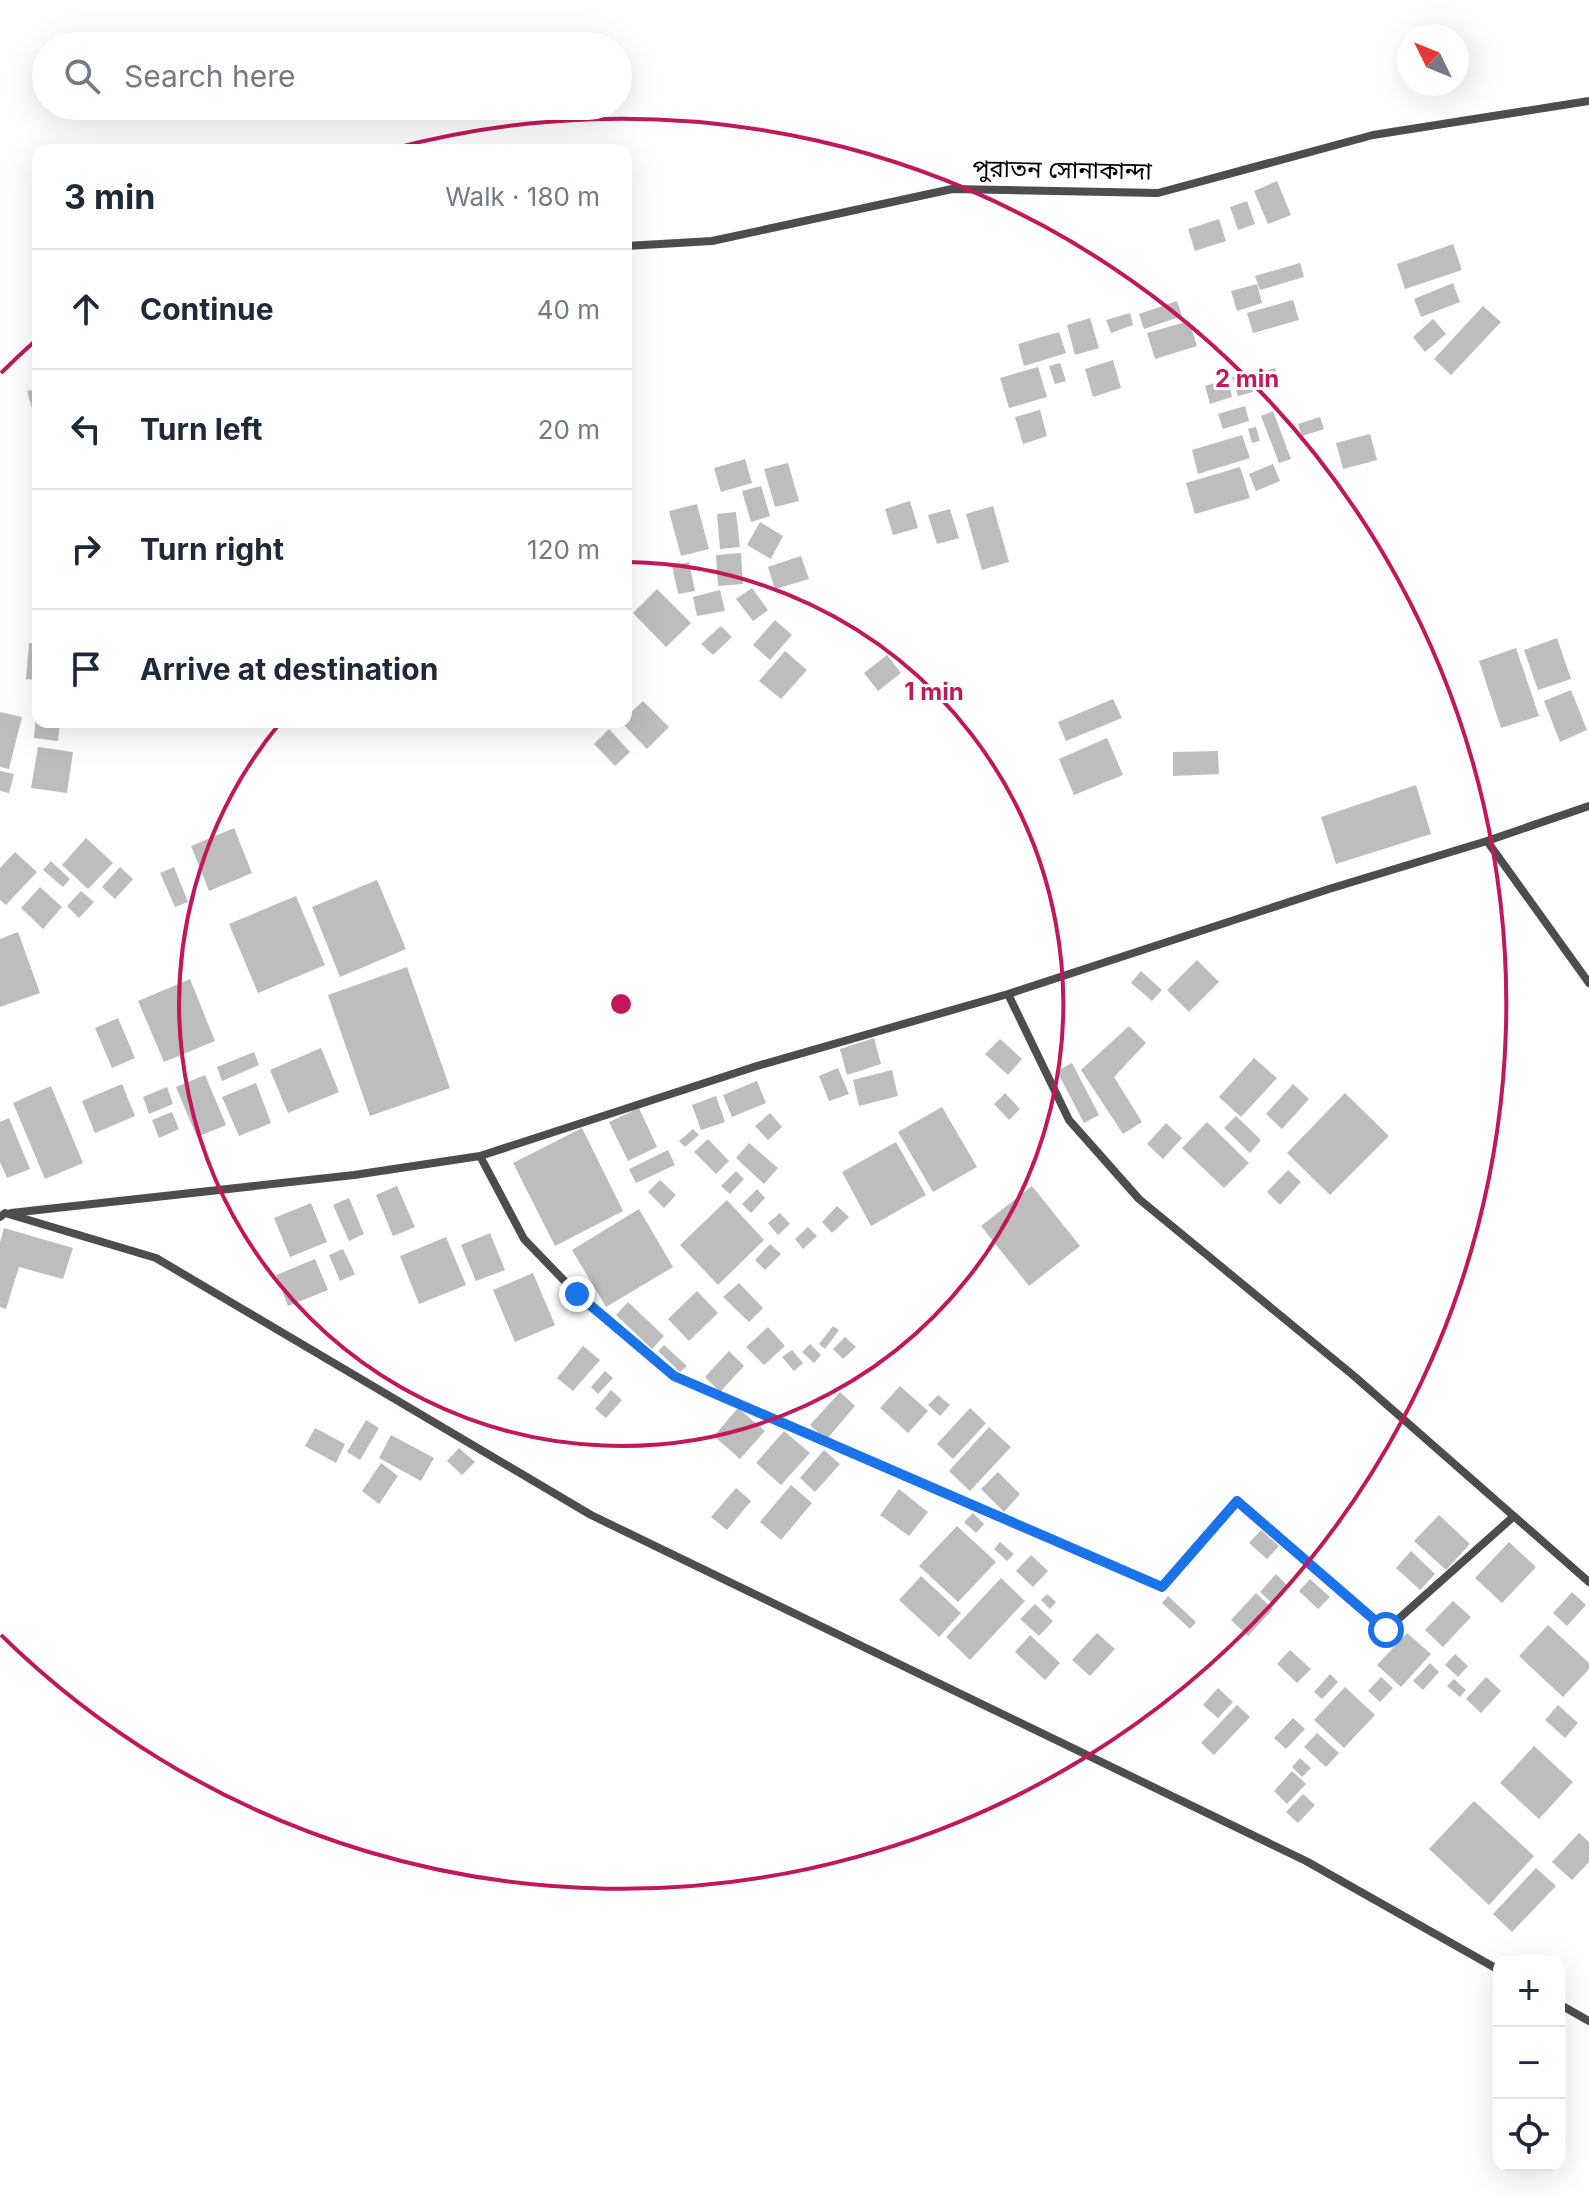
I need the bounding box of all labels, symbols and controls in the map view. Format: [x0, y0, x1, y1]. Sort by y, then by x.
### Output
north arrow [1397, 24, 1469, 96]
search box [32, 32, 632, 120]
icon: search [60, 54, 104, 98]
text: Search here [124, 58, 296, 94]
street label: পুরাতন সোনাকান্দা [972, 153, 1153, 186]
text: 3 min [64, 176, 155, 217]
text: Walk · 180 m [445, 181, 600, 212]
icon: ahead [64, 287, 108, 331]
text: Continue [140, 291, 274, 327]
text: 40 m [537, 294, 600, 325]
text: 2 min [1215, 364, 1279, 393]
icon: left [64, 407, 108, 451]
text: Turn left [140, 411, 262, 447]
text: 20 m [538, 414, 600, 445]
icon: right [64, 527, 108, 571]
text: Turn right [140, 531, 284, 567]
text: 120 m [527, 534, 600, 565]
icon: arrive [64, 647, 108, 691]
text: Arrive at destination [140, 651, 438, 687]
text: 1 min [904, 677, 964, 706]
centre of rings [607, 990, 635, 1018]
route end [559, 1276, 595, 1312]
route start [1368, 1612, 1404, 1648]
map controls [1493, 1955, 1565, 2171]
button: + [1493, 1955, 1565, 2027]
button: − [1493, 2027, 1565, 2099]
button: locate [1493, 2099, 1565, 2171]

